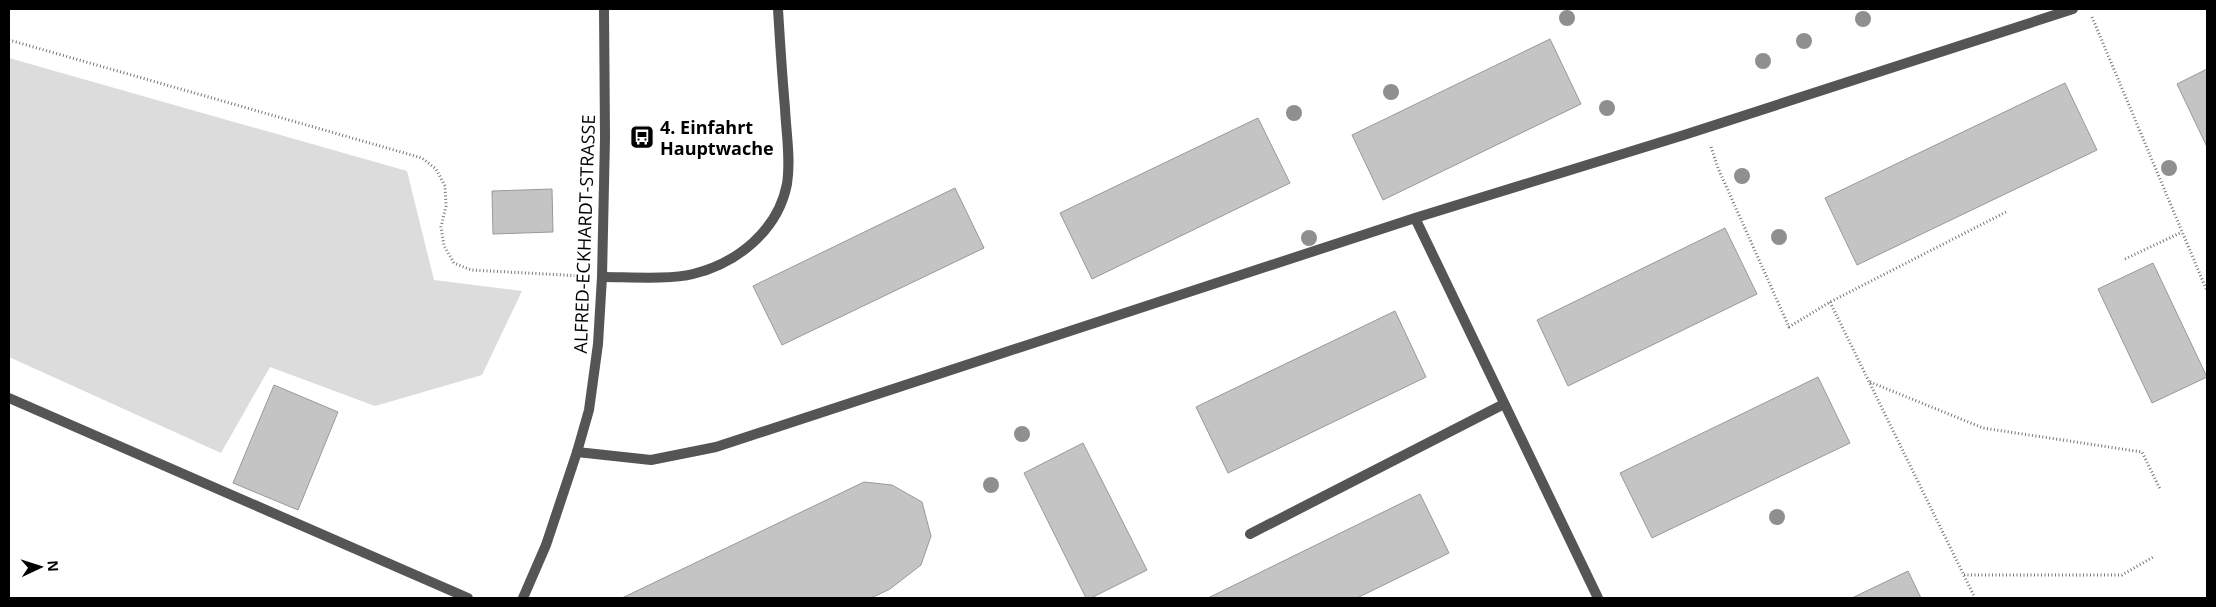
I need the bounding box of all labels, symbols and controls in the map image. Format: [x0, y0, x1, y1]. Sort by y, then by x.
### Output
street label: ALFRED-ECKHARDT-STRASSE [568, 114, 600, 354]
place label: 4. Einfahrt Hauptwache [660, 115, 774, 160]
bus stop icon: 4. Einfahrt Hauptwache [629, 124, 655, 150]
north arrow [15, 542, 65, 592]
text: N [44, 560, 63, 572]

